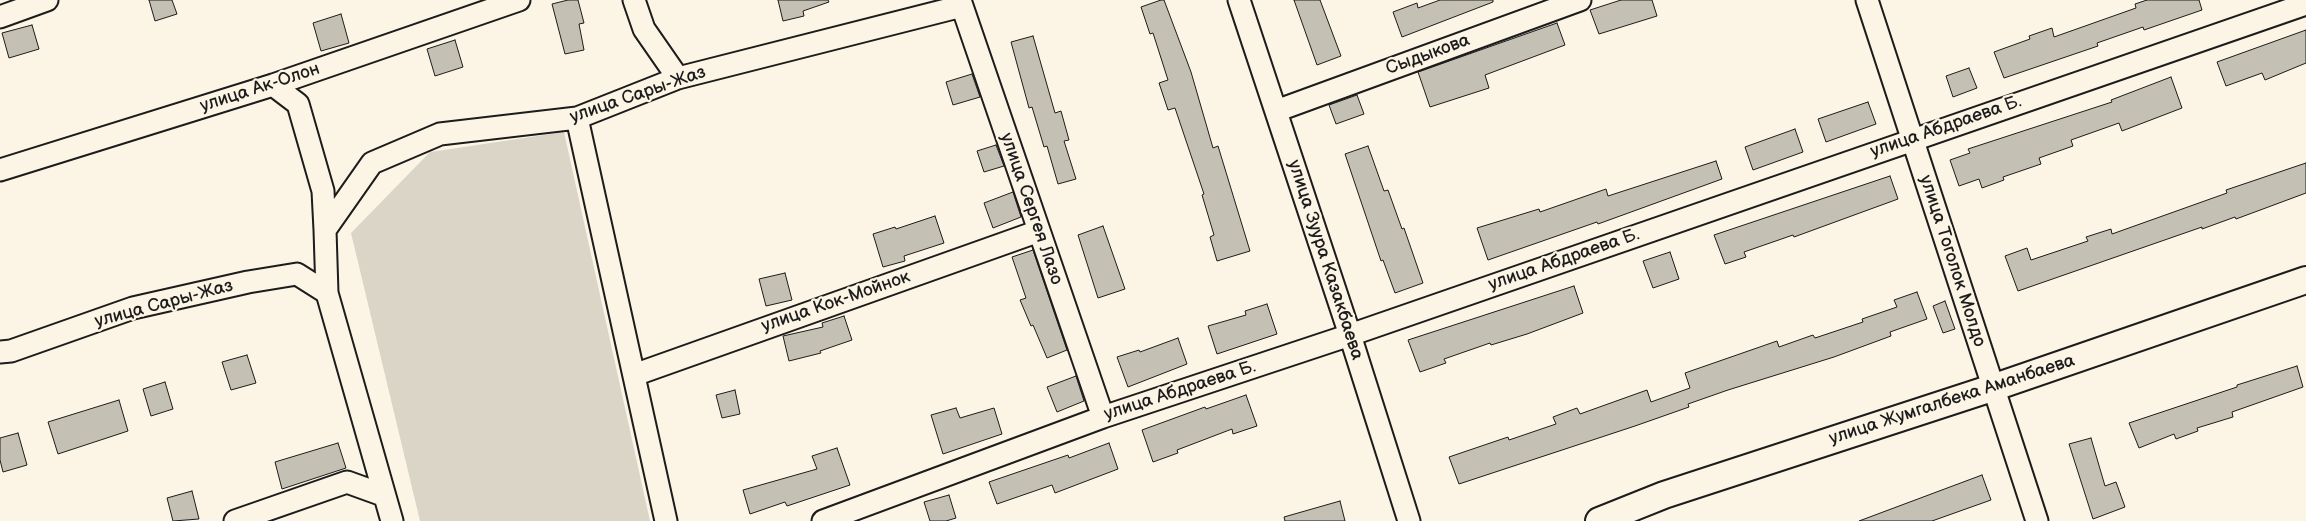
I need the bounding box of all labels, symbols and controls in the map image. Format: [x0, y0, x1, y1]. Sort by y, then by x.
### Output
street label: Сыдыкова [1383, 30, 1473, 80]
street label: улица Ак-Олон [197, 58, 323, 118]
street label: улица Сары-Жаз [567, 62, 709, 128]
street label: улица Абдраева Б. [1868, 91, 2024, 163]
street label: улица Сергея Лазо [995, 130, 1067, 288]
street label: улица Зуура Казакбаева [1282, 157, 1368, 363]
street label: улица Тоголок Молдо [1914, 172, 1990, 350]
street label: улица Абдраева Б. [1486, 224, 1642, 296]
street label: улица Кок-Мойнок [759, 266, 913, 338]
street label: улица Сары-Жаз [93, 275, 235, 333]
street label: улица Жумгалбека Аманбаева [1827, 350, 2077, 450]
street label: улица Абдраева Б. [1101, 356, 1259, 426]

